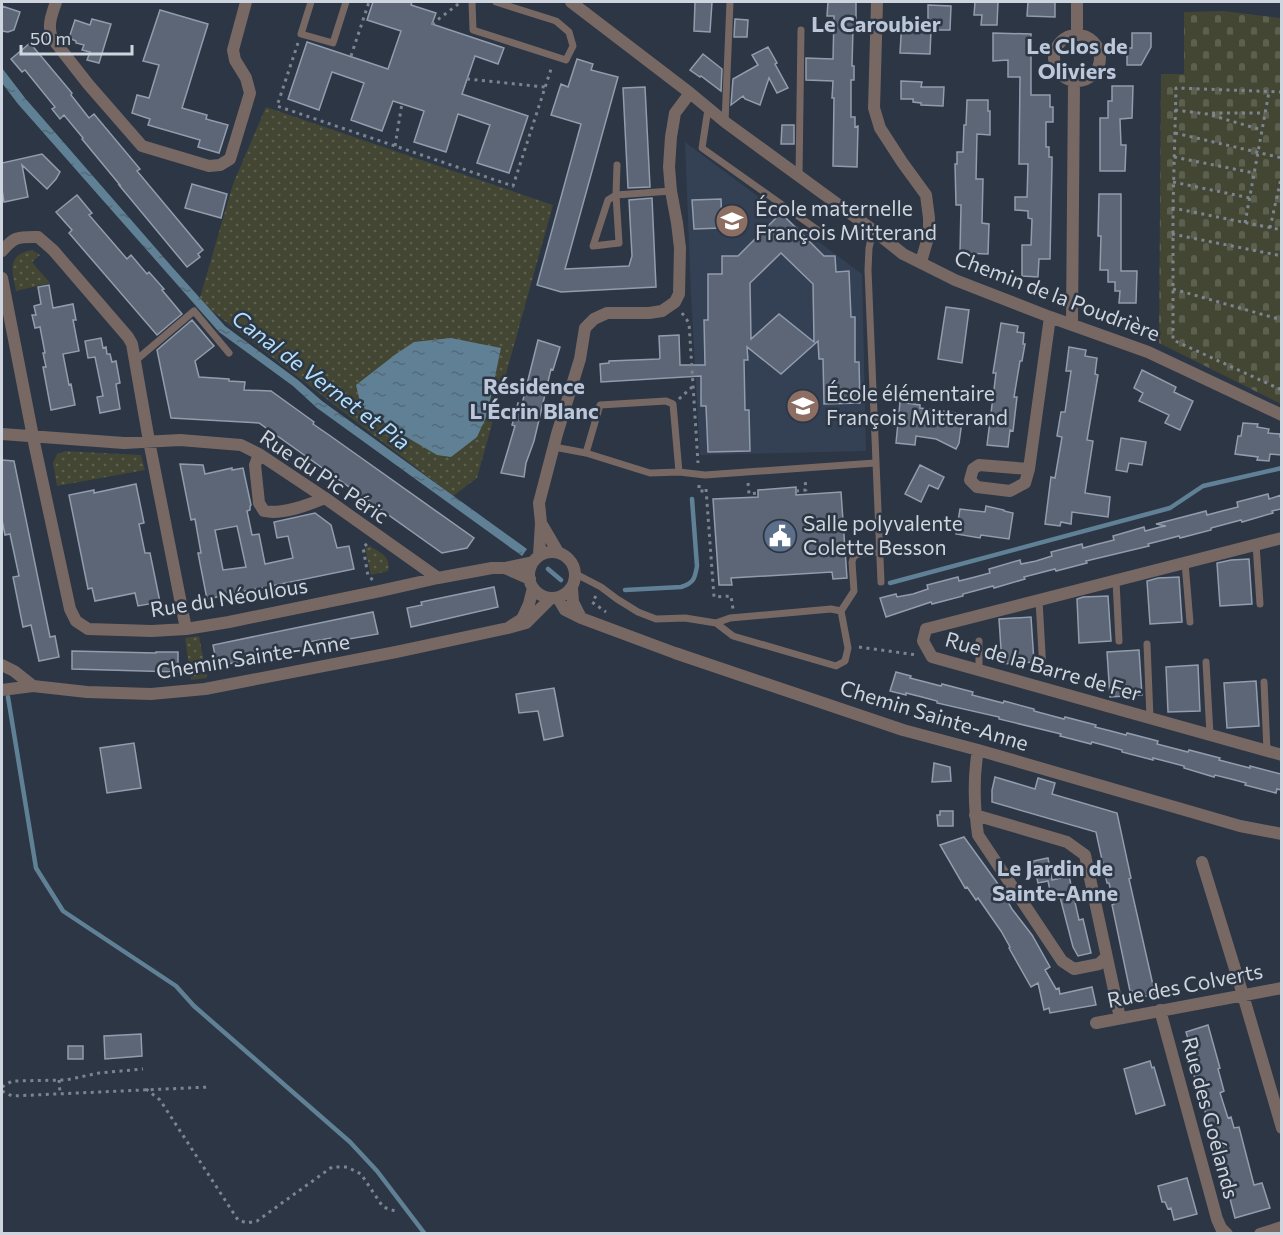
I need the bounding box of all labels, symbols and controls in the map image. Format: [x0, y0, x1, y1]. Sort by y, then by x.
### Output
district label: Le Caroubier [811, 10, 941, 37]
scale bar [21, 18, 132, 56]
text: 50 m [30, 27, 71, 49]
district label: Le Clos de Oliviers [1026, 32, 1128, 84]
place label: École maternelle François Mitterand [755, 195, 937, 244]
school or university icon: École maternelle François Mitterand [714, 203, 750, 239]
street label: Chemin de la Poudrière [951, 244, 1164, 345]
water label: Canal de Vernet et Pia [227, 304, 416, 455]
district label: Résidence L'Écrin Blanc [469, 372, 599, 424]
place label: École élémentaire François Mitterand [826, 380, 1008, 429]
school or university icon: École élémentaire François Mitterand [785, 388, 821, 424]
street label: Rue du Pic Péric [256, 424, 394, 528]
place label: Salle polyvalente Colette Besson [803, 510, 963, 559]
public building icon: Salle polyvalente Colette Besson [762, 518, 798, 554]
street label: Rue du Néoulous [148, 572, 309, 621]
street label: Rue de la Barre de Fer [943, 626, 1144, 706]
street label: Chemin Sainte-Anne [154, 628, 351, 683]
street label: Chemin Sainte-Anne [837, 674, 1032, 755]
district label: Le Jardin de Sainte-Anne [992, 854, 1118, 906]
street label: Rue des Colverts [1105, 957, 1265, 1012]
street label: Rue des Goélands [1178, 1034, 1245, 1201]

